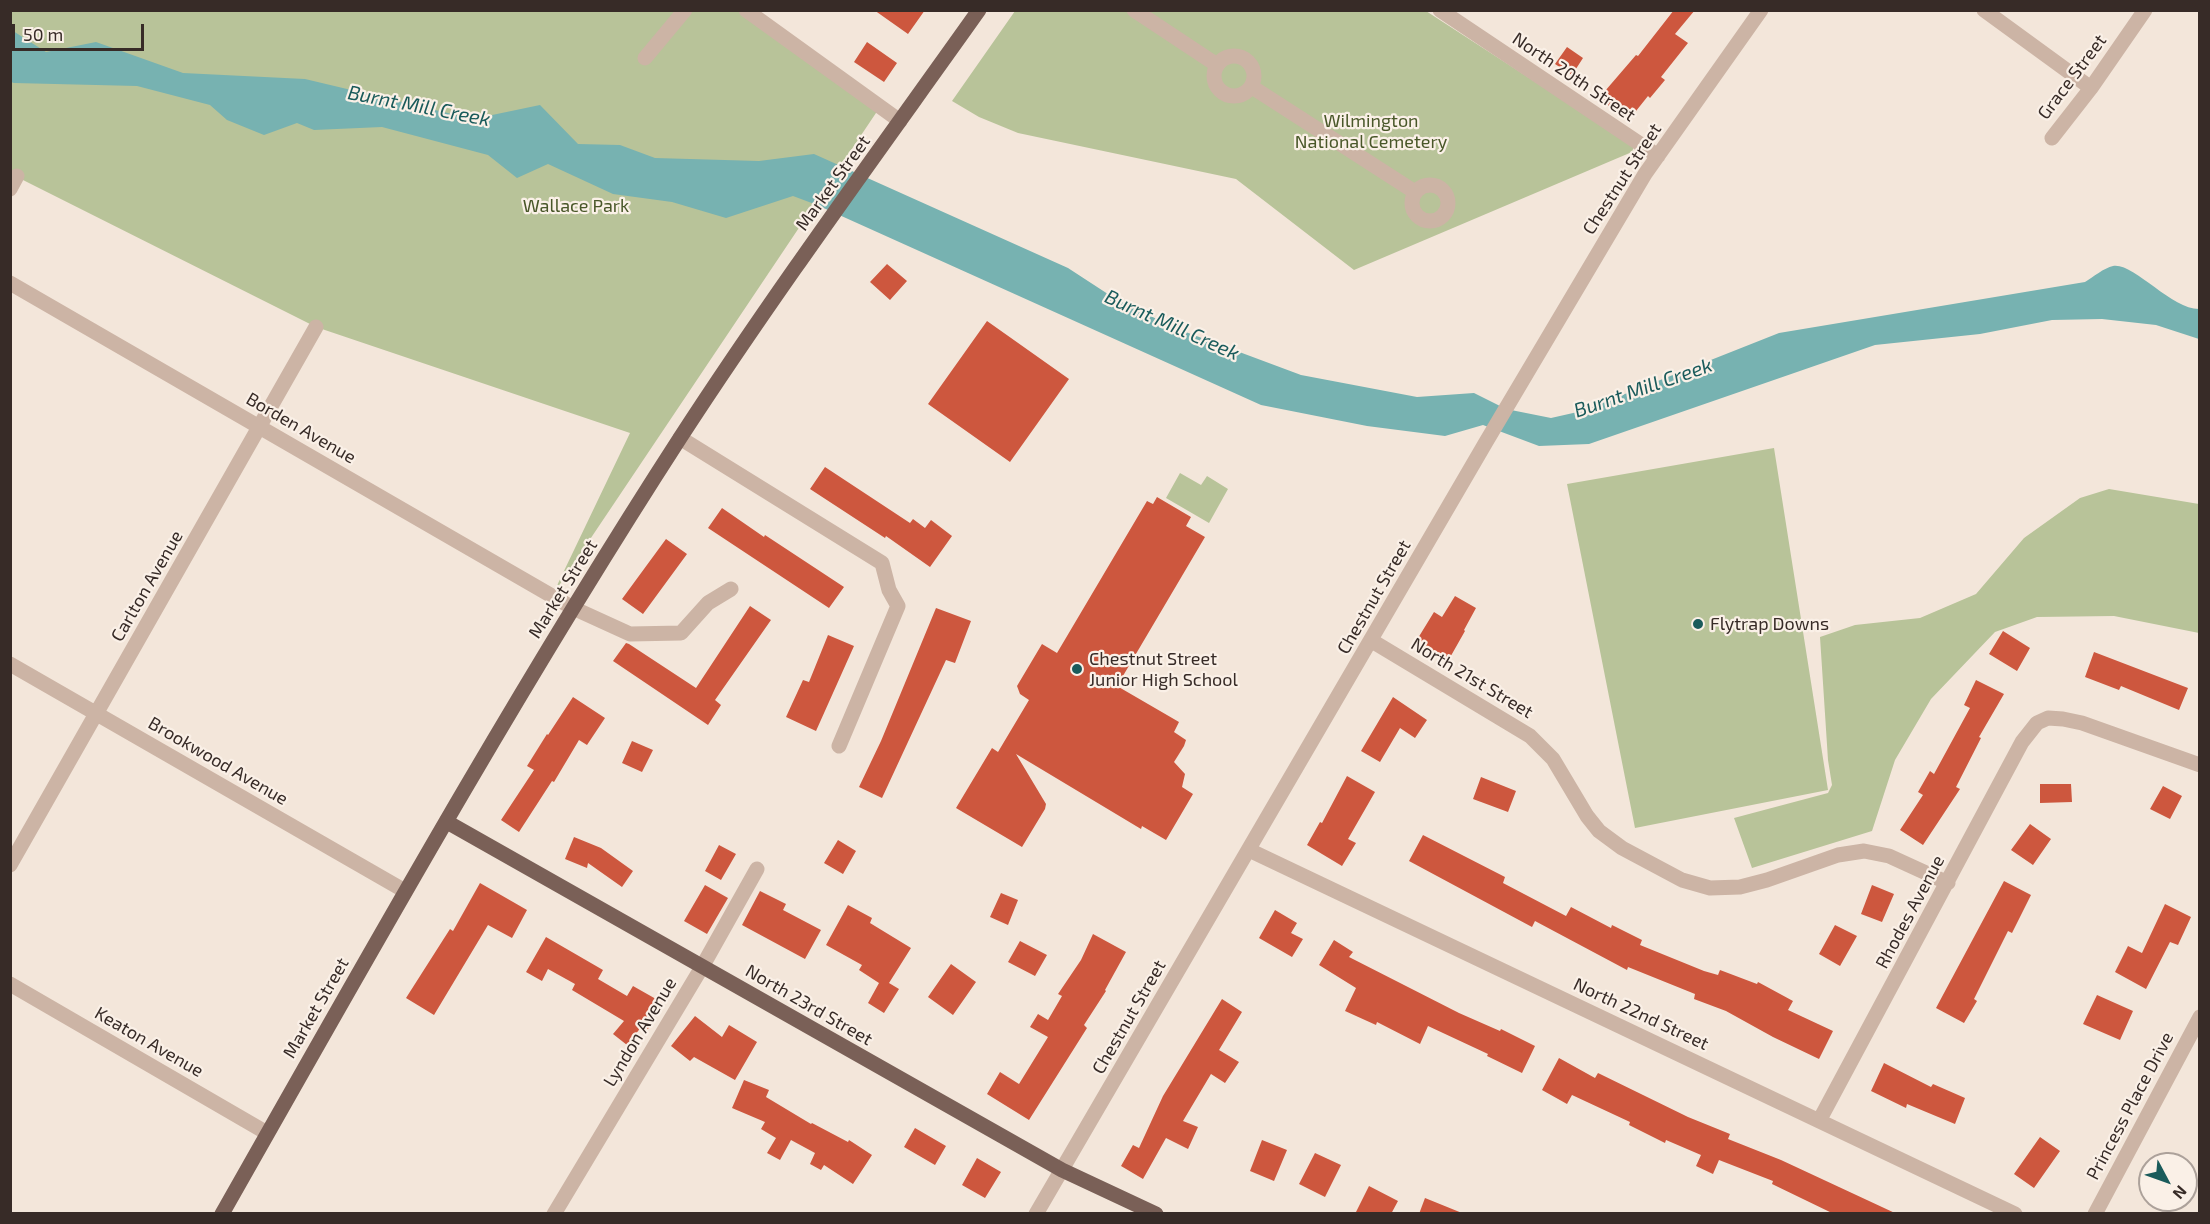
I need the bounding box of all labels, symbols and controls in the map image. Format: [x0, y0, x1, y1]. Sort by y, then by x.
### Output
scale bar [15, 12, 147, 50]
text: 50 m [23, 23, 63, 45]
street label: North 20th Street [1508, 28, 1640, 126]
street label: Grace Street [2033, 30, 2111, 124]
water label: Burnt Mill Creek [346, 80, 492, 132]
park label: Wilmington National Cemetery [1295, 110, 1447, 152]
street label: Chestnut Street [1578, 119, 1666, 239]
street label: Market Street [791, 131, 875, 235]
park label: Wallace Park [523, 195, 629, 217]
water label: Burnt Mill Creek [1101, 285, 1243, 365]
water label: Burnt Mill Creek [1571, 353, 1715, 423]
street label: Borden Avenue [242, 388, 360, 468]
street label: Carlton Avenue [107, 527, 187, 645]
street label: Market Street [524, 536, 602, 642]
street label: Chestnut Street [1333, 536, 1415, 658]
place label: Flytrap Downs [1710, 613, 1829, 635]
marker: Flytrap Downs [1691, 617, 1705, 631]
street label: North 21st Street [1407, 633, 1537, 723]
place label: Chestnut Street Junior High School [1089, 648, 1238, 690]
marker: Chestnut Street Junior High School [1070, 662, 1084, 676]
street label: Brookwood Avenue [144, 712, 292, 810]
street label: Rhodes Avenue [1871, 852, 1949, 972]
street label: Market Street [279, 954, 353, 1062]
street label: Chestnut Street [1088, 956, 1170, 1078]
street label: North 23rd Street [742, 960, 876, 1050]
street label: North 22nd Street [1570, 973, 1712, 1055]
street label: Lyndon Avenue [599, 974, 681, 1090]
street label: Keaton Avenue [91, 1002, 207, 1082]
street label: Princess Place Drive [2082, 1028, 2178, 1184]
north arrow [2138, 1152, 2198, 1212]
text: N [2169, 1182, 2191, 1203]

